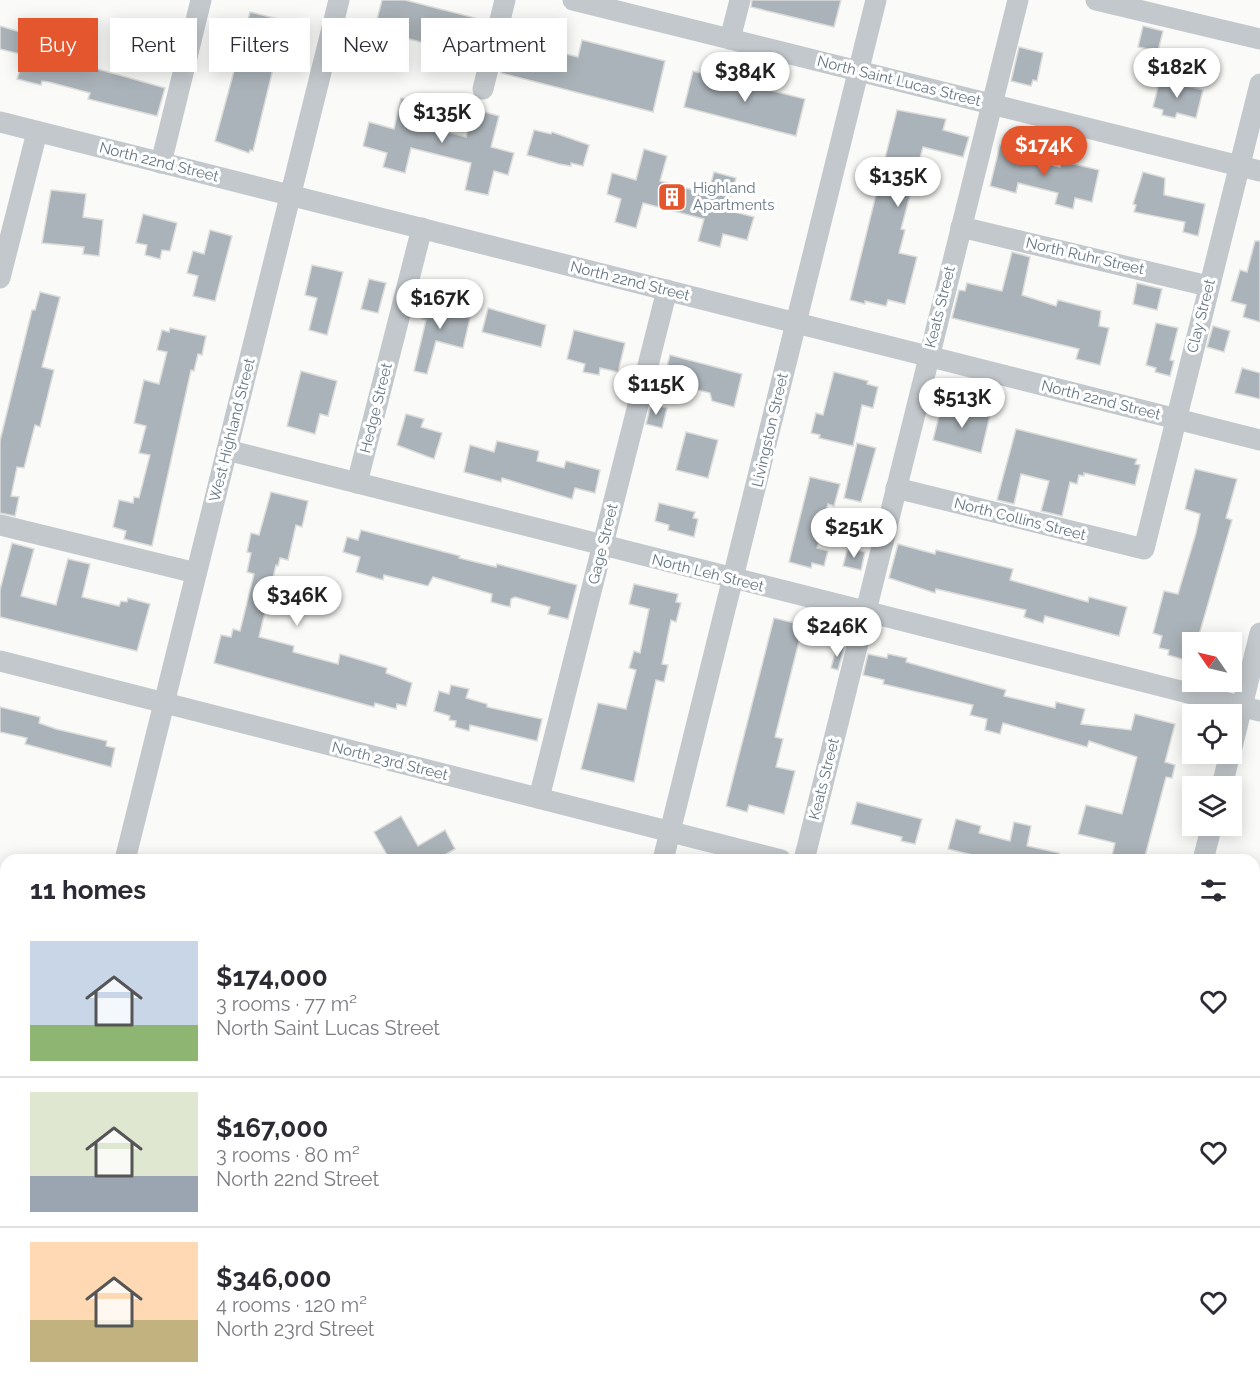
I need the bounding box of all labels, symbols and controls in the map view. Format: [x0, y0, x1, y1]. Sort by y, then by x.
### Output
chip: Buy [18, 18, 98, 72]
chip: Rent [110, 18, 197, 72]
chip: Filters [209, 18, 310, 72]
chip: New [322, 18, 409, 72]
chip: Apartment [421, 18, 567, 72]
pin: $182K [1135, 48, 1219, 99]
pin: $384K [703, 52, 787, 103]
street label: North Saint Lucas Street [815, 52, 983, 110]
text: $182K [1147, 55, 1207, 79]
text: $384K [715, 59, 775, 83]
pin: $135K [400, 93, 484, 144]
text: $135K [413, 100, 471, 124]
pin: $174K [1002, 126, 1086, 177]
text: $174K [1015, 133, 1073, 157]
street label: North 22nd Street [97, 138, 221, 186]
pin: $135K [856, 157, 940, 208]
text: $135K [869, 164, 927, 188]
place label: Highland Apartments [693, 179, 774, 214]
building icon: Highland Apartments [656, 181, 688, 213]
street label: North Ruhr Street [1024, 234, 1146, 278]
street label: North 22nd Street [568, 257, 692, 305]
street label: Keats Street [921, 264, 959, 350]
street label: Clay Street [1183, 277, 1219, 355]
pin: $167K [398, 279, 482, 330]
text: $167K [410, 286, 470, 310]
street label: West Highland Street [205, 356, 259, 504]
street label: Hedge Street [356, 361, 396, 455]
pin: $115K [614, 365, 698, 416]
street label: Livingston Street [748, 371, 792, 489]
text: $115K [628, 372, 684, 396]
street label: North 22nd Street [1039, 376, 1163, 424]
pin: $513K [920, 378, 1004, 429]
text: $513K [933, 385, 991, 409]
street label: North Collins Street [952, 494, 1088, 544]
street label: Gage Street [584, 502, 622, 586]
pin: $251K [812, 508, 896, 559]
text: $251K [825, 515, 883, 539]
street label: North Leh Street [650, 550, 766, 596]
pin: $346K [255, 576, 339, 627]
text: $346K [267, 583, 327, 607]
pin: $246K [795, 607, 879, 658]
text: $246K [807, 614, 867, 638]
north arrow [1182, 632, 1242, 692]
map controls [1182, 632, 1242, 836]
button: locate [1182, 704, 1242, 764]
street label: Keats Street [805, 736, 843, 822]
street label: North 23rd Street [330, 738, 450, 784]
button: layers [1182, 776, 1242, 836]
icon: filters [1197, 874, 1230, 907]
text: 11 homes [30, 875, 146, 905]
text: $174,000 [216, 962, 328, 992]
icon: home [78, 965, 150, 1037]
icon: heart [1197, 985, 1230, 1018]
text: 3 rooms · 77 m² [216, 992, 357, 1016]
text: North Saint Lucas Street [216, 1016, 440, 1040]
text: $167,000 [216, 1113, 328, 1143]
icon: home [78, 1116, 150, 1188]
icon: heart [1197, 1136, 1230, 1169]
text: 3 rooms · 80 m² [216, 1143, 360, 1167]
text: North 22nd Street [216, 1167, 379, 1191]
text: $346,000 [216, 1263, 331, 1293]
icon: home [78, 1266, 150, 1338]
icon: heart [1197, 1286, 1230, 1319]
text: 4 rooms · 120 m² [216, 1293, 367, 1317]
text: North 23rd Street [216, 1317, 374, 1341]

